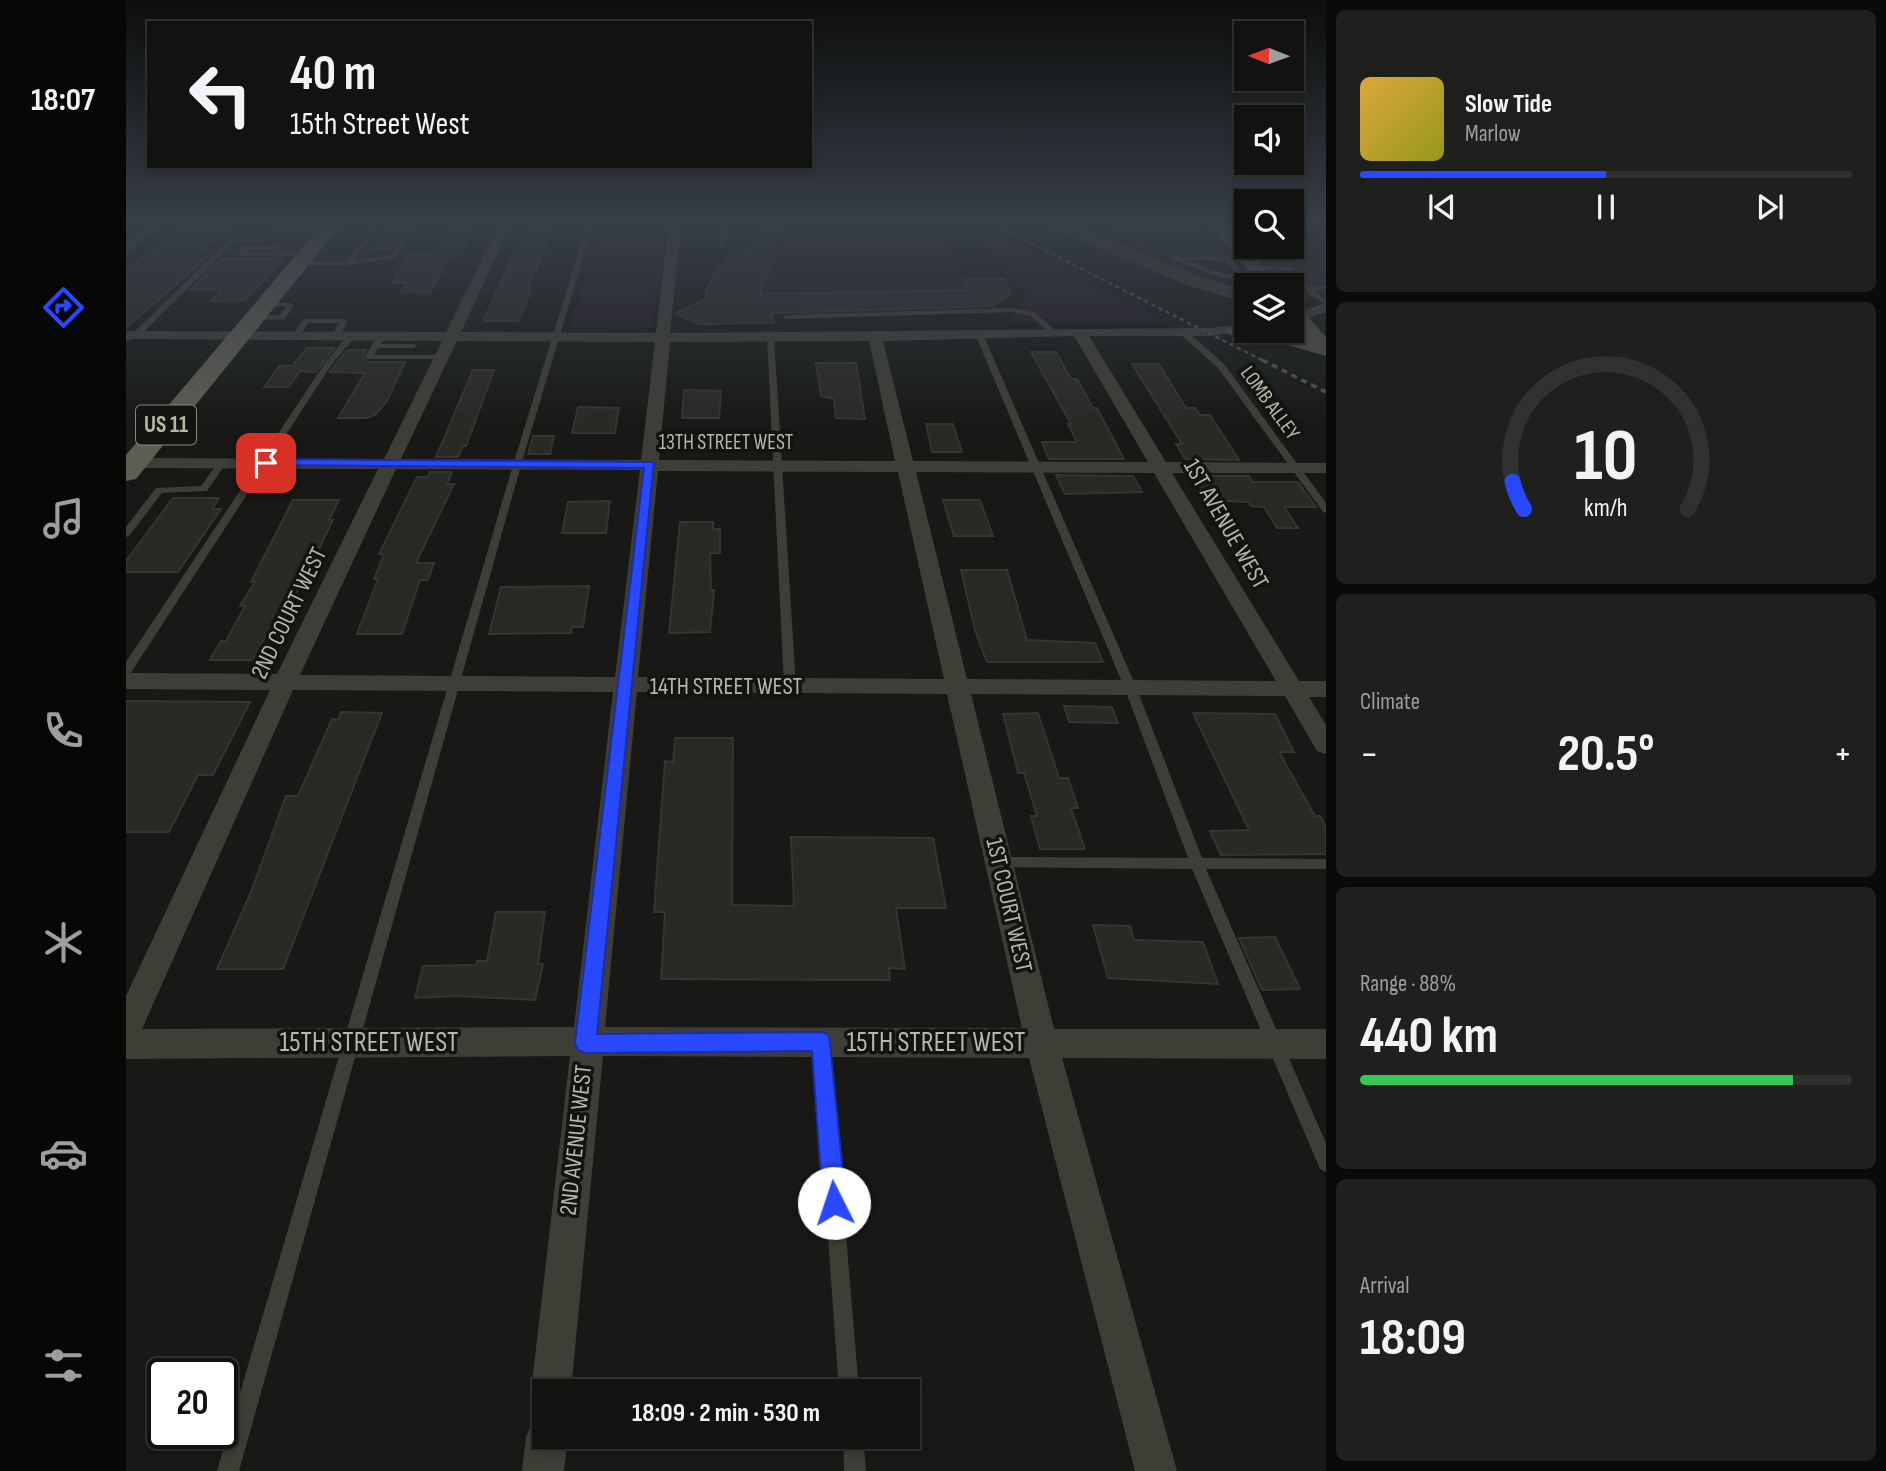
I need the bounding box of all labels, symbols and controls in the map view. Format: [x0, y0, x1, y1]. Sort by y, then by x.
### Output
north arrow [1234, 21, 1304, 91]
map controls [1234, 21, 1304, 343]
text: 40 m [290, 45, 376, 104]
icon: left [175, 49, 266, 140]
text: 18:07 [31, 81, 95, 120]
text: Slow Tide [1465, 89, 1552, 120]
text: 15th Street West [290, 105, 470, 144]
button: sound [1234, 105, 1304, 175]
text: Marlow [1465, 120, 1521, 148]
icon: previous [1423, 188, 1461, 226]
icon: pause [1587, 188, 1625, 226]
icon: next [1751, 188, 1789, 226]
button: search [1234, 189, 1304, 259]
button: layers [1234, 273, 1304, 343]
icon: directions [39, 283, 88, 332]
street label: LOMB ALLEY [1235, 361, 1305, 445]
road number: US 11 [136, 406, 196, 444]
text: 10 [1574, 414, 1638, 502]
street label: 13TH STREET WEST [659, 430, 794, 455]
pin [236, 433, 296, 493]
icon: arrive [247, 444, 285, 482]
street label: 1ST AVENUE WEST [1177, 454, 1275, 594]
text: km/h [1584, 493, 1628, 524]
icon: music [39, 494, 88, 543]
street label: 2ND COURT WEST [245, 542, 333, 683]
street label: 14TH STREET WEST [650, 672, 803, 701]
text: Climate [1360, 688, 1420, 716]
icon: phone [39, 706, 88, 755]
text: 20.5° [1557, 723, 1655, 786]
text: − [1360, 732, 1379, 777]
text: + [1833, 732, 1852, 777]
street label: 1ST COURT WEST [979, 835, 1039, 975]
icon: climate [39, 918, 88, 967]
text: Range · 88% [1360, 970, 1456, 998]
text: 440 km [1360, 1005, 1498, 1068]
street label: 15TH STREET WEST [280, 1026, 458, 1059]
street label: 15TH STREET WEST [847, 1026, 1025, 1059]
street label: 2ND AVENUE WEST [554, 1063, 598, 1217]
icon: car [39, 1129, 88, 1178]
position arrow [797, 1166, 871, 1240]
text: Arrival [1360, 1272, 1409, 1300]
text: 18:09 [1360, 1307, 1466, 1370]
icon: filters [39, 1341, 88, 1390]
speed limit sign: 20 [147, 1358, 238, 1449]
text: 18:09 · 2 min · 530 m [632, 1398, 820, 1429]

